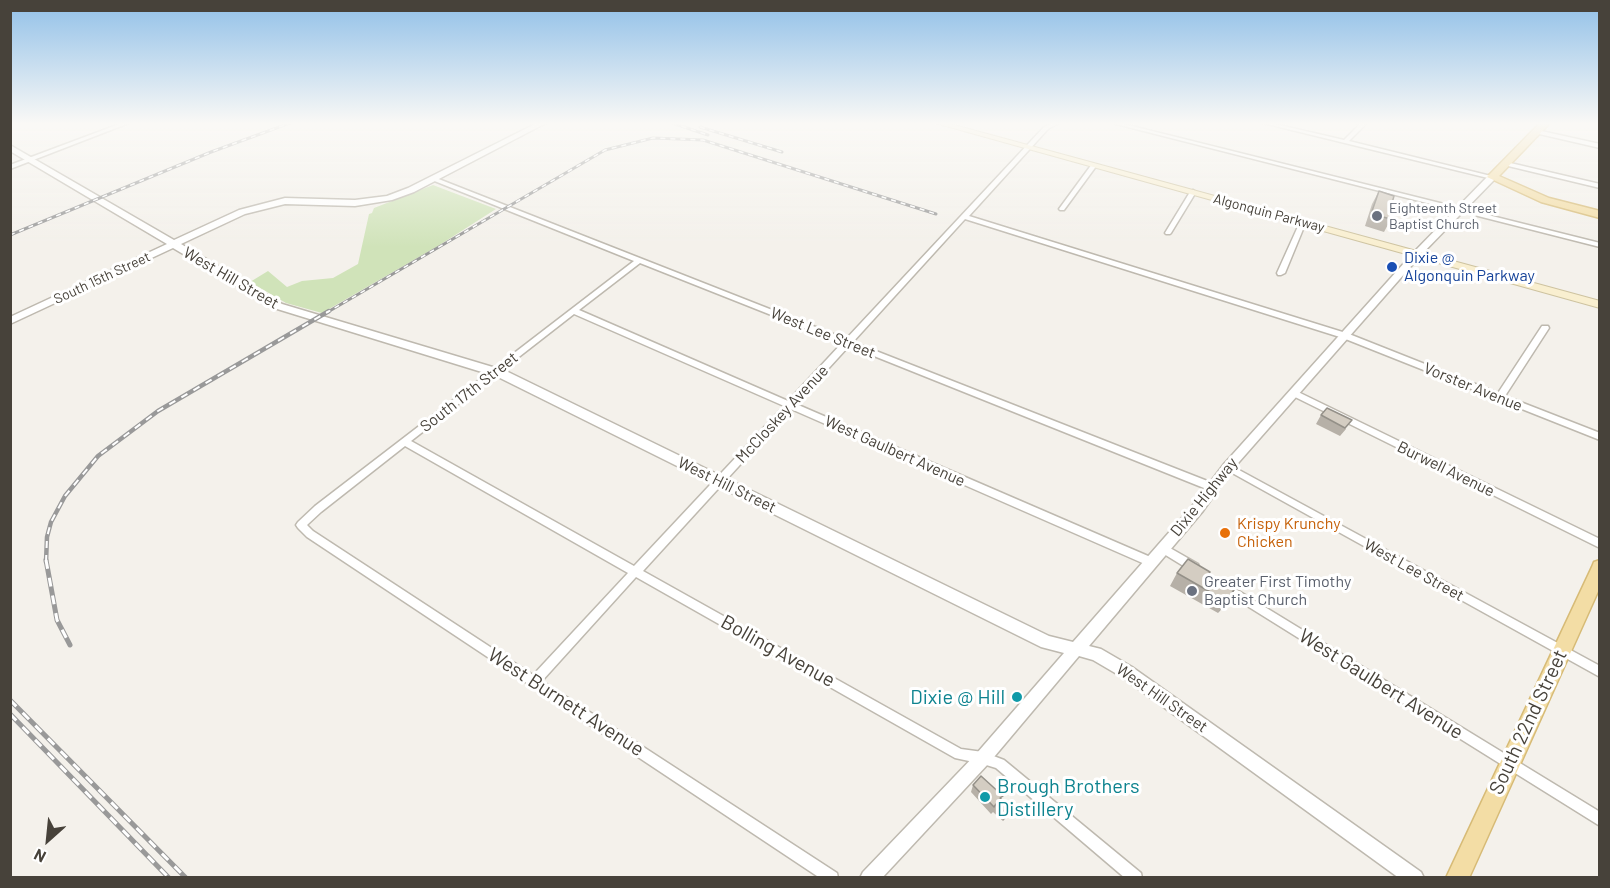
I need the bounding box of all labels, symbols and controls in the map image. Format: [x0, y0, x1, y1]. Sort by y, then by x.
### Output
street label: Algonquin Parkway [1212, 190, 1326, 236]
place label: Eighteenth Street Baptist Church [1389, 200, 1497, 232]
marker: Eighteenth Street Baptist Church [1370, 209, 1384, 223]
street label: West Hill Street [180, 243, 282, 313]
street label: South 15th Street [51, 248, 153, 308]
place label: Dixie @ Algonquin Parkway [1404, 248, 1535, 286]
marker: Dixie @ Algonquin Parkway [1385, 260, 1399, 274]
street label: West Lee Street [768, 303, 878, 363]
street label: South 17th Street [416, 348, 522, 436]
street label: Vorster Avenue [1421, 358, 1525, 416]
street label: McCloskey Avenue [732, 361, 832, 467]
street label: West Gaulbert Avenue [822, 411, 968, 491]
street label: Burwell Avenue [1394, 437, 1498, 501]
street label: West Hill Street [675, 453, 779, 517]
street label: Dixie Highway [1166, 454, 1242, 540]
place label: Krispy Krunchy Chicken [1237, 514, 1341, 552]
marker: Krispy Krunchy Chicken [1218, 526, 1232, 540]
street label: West Lee Street [1361, 535, 1467, 605]
place label: Greater First Timothy Baptist Church [1204, 572, 1351, 610]
marker: Greater First Timothy Baptist Church [1185, 584, 1199, 598]
street label: Bolling Avenue [717, 610, 839, 692]
street label: West Gaulbert Avenue [1294, 624, 1468, 744]
street label: West Burnett Avenue [483, 643, 649, 761]
street label: South 22nd Street [1484, 646, 1572, 798]
street label: West Hill Street [1113, 659, 1211, 737]
place label: Dixie @ Hill [910, 685, 1005, 709]
marker: Dixie @ Hill [1010, 690, 1024, 704]
place label: Brough Brothers Distillery [997, 774, 1140, 821]
marker: Brough Brothers Distillery [978, 790, 992, 804]
north arrow [18, 810, 78, 870]
text: N [31, 846, 49, 867]

